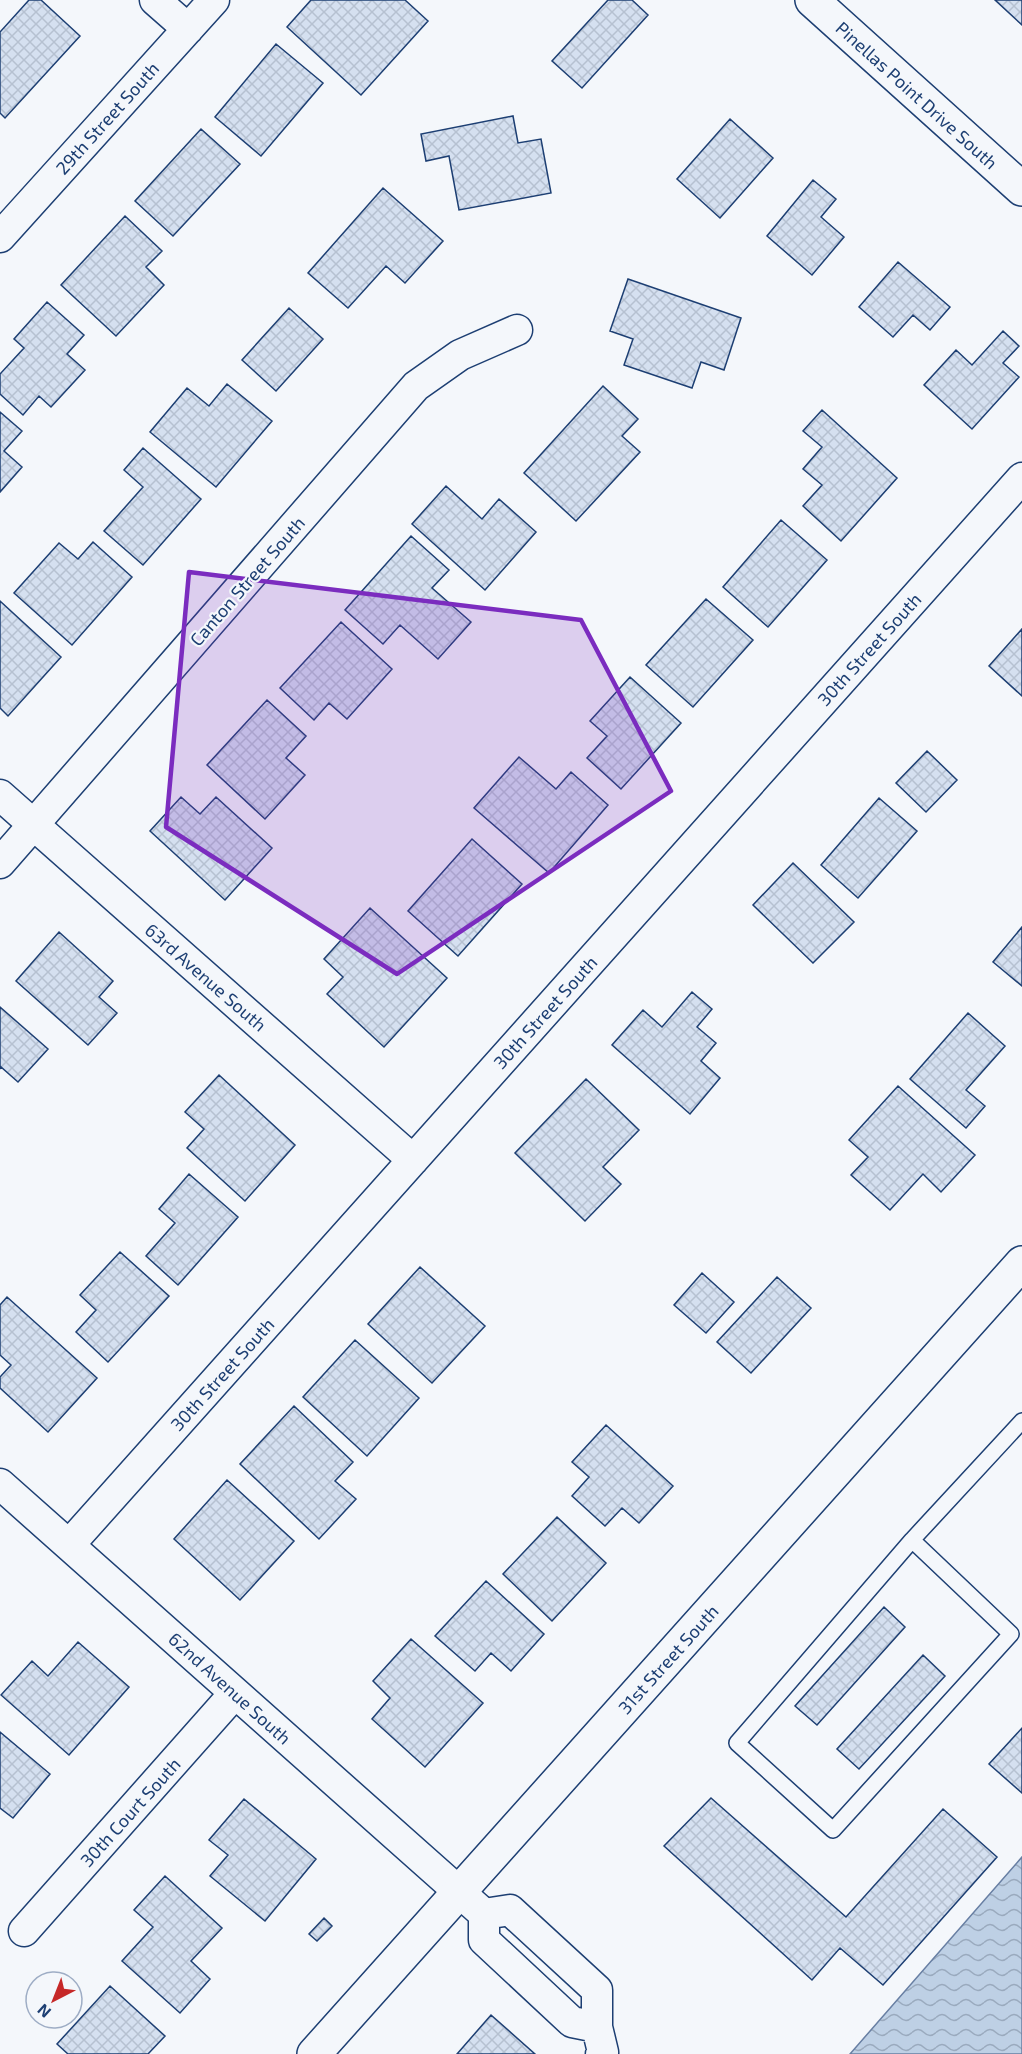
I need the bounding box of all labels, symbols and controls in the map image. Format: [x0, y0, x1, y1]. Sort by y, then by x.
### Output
street label: Pinellas Point Drive South [832, 17, 1002, 173]
street label: 29th Street South [51, 57, 163, 179]
street label: Canton Street South [185, 512, 309, 650]
street label: 30th Street South [813, 588, 925, 710]
street label: 63rd Avenue South [141, 918, 271, 1036]
street label: 30th Street South [489, 951, 601, 1073]
street label: 30th Street South [166, 1313, 278, 1435]
street label: 31st Street South [613, 1600, 723, 1718]
street label: 62nd Avenue South [164, 1627, 296, 1749]
street label: 30th Court South [75, 1753, 185, 1871]
north arrow [24, 1970, 84, 2030]
text: N [33, 2001, 54, 2022]

